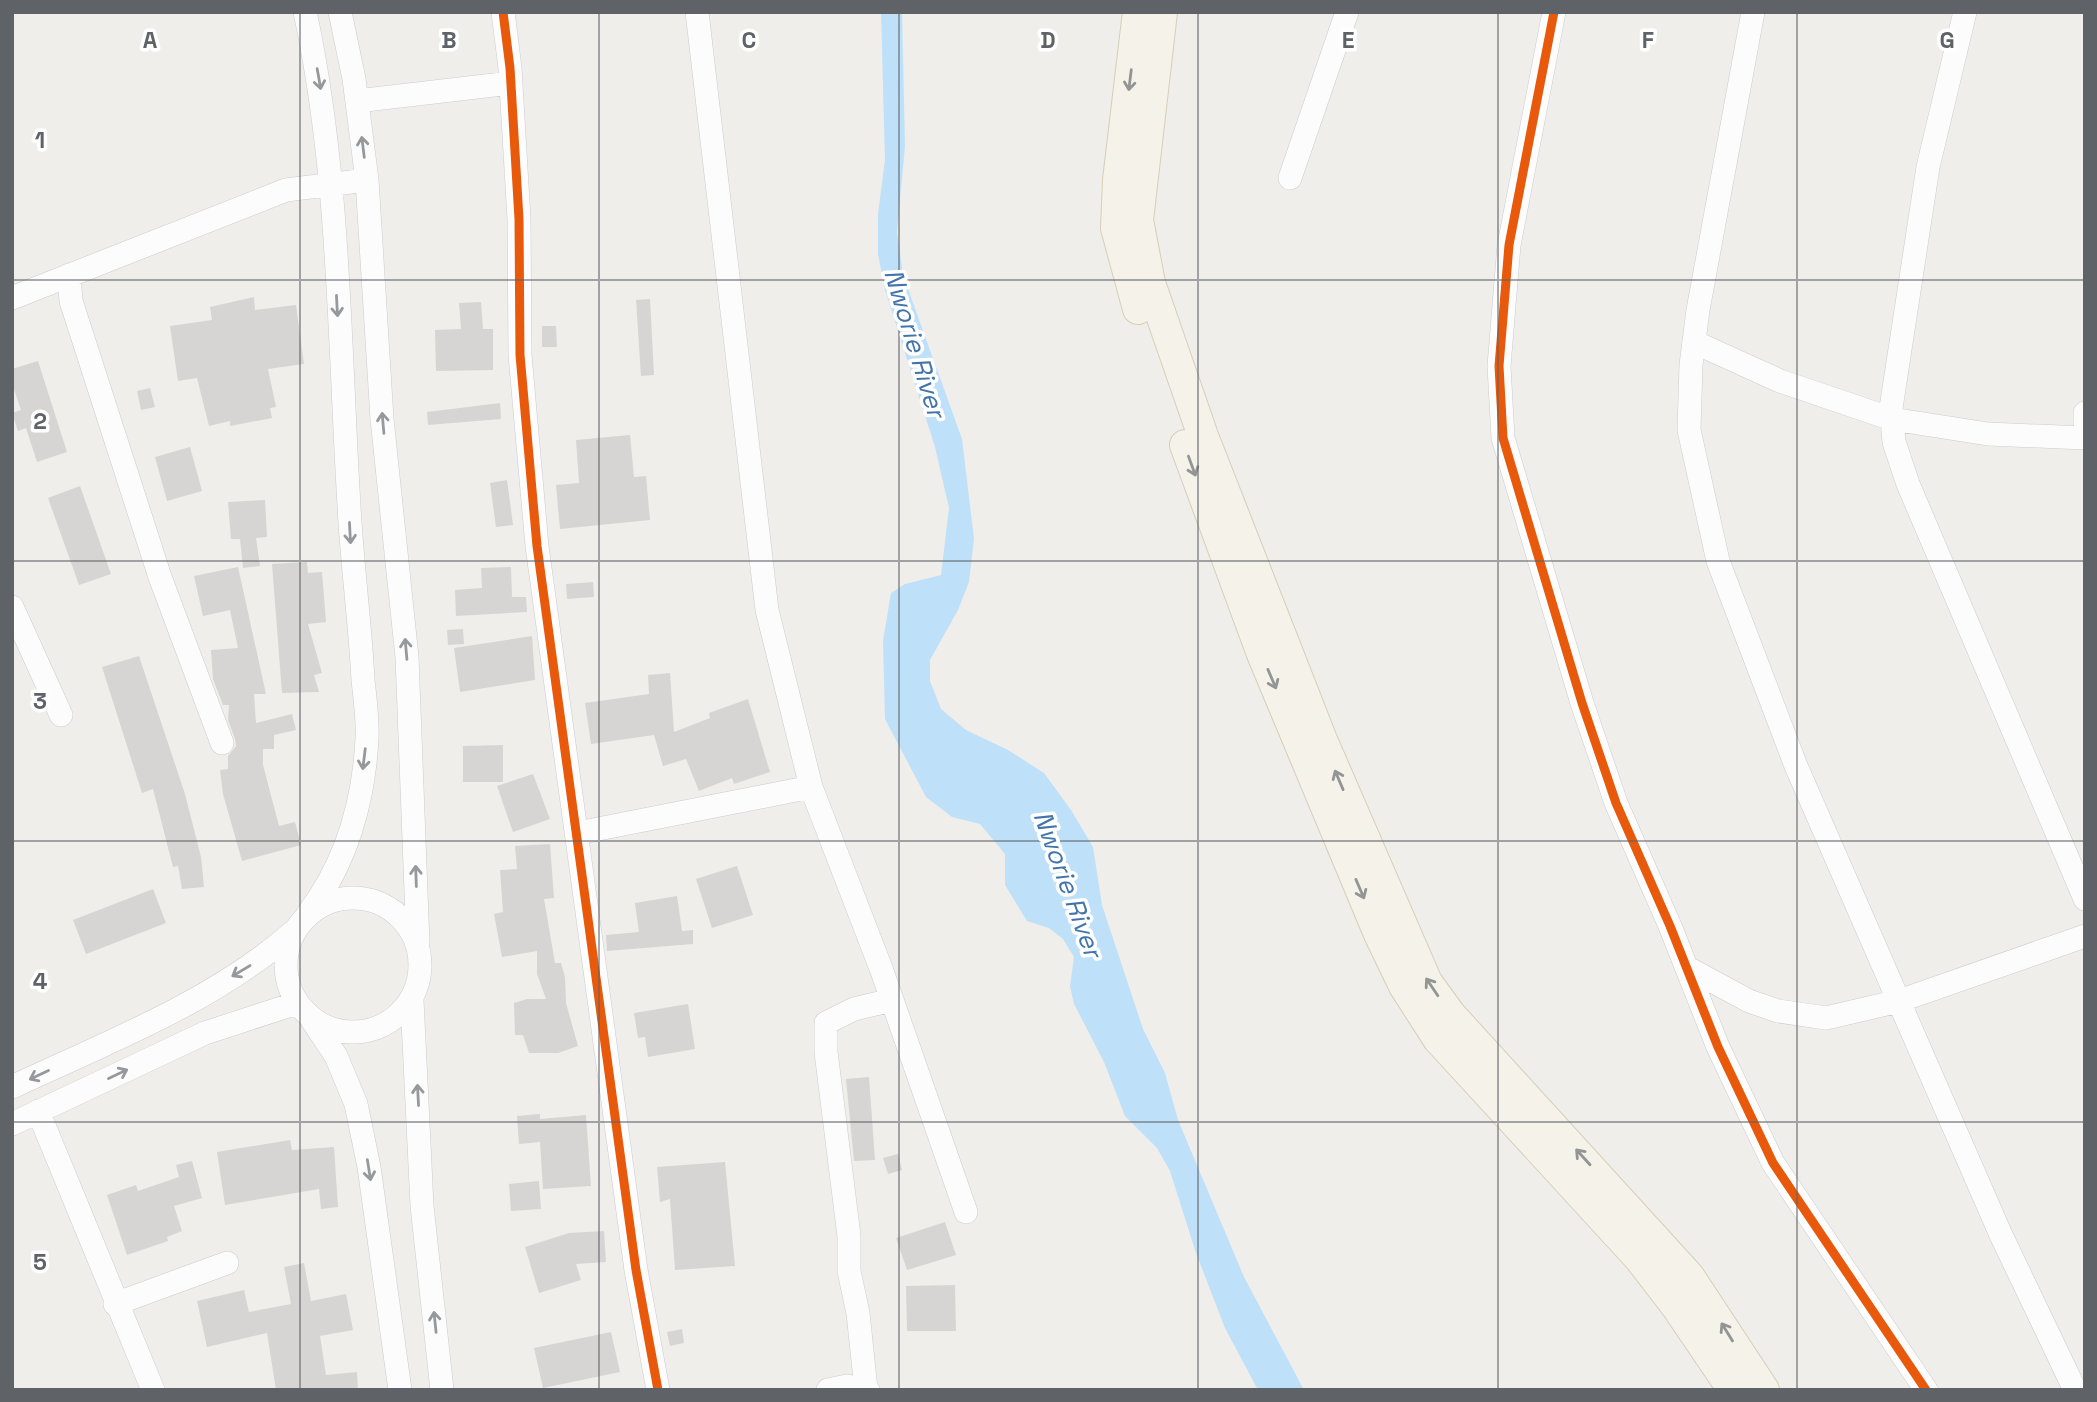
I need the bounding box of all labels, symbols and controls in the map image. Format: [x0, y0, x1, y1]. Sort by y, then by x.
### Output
text: A [143, 25, 158, 55]
text: B [441, 25, 457, 55]
text: C [742, 25, 756, 55]
text: D [1040, 25, 1056, 55]
text: E [1342, 25, 1354, 55]
text: F [1642, 25, 1654, 55]
text: G [1939, 25, 1955, 55]
one-way arrow [313, 67, 326, 90]
one-way arrow [1123, 68, 1136, 91]
text: 1 [35, 125, 45, 155]
one-way arrow [356, 136, 369, 159]
water label: Nworie River [876, 265, 955, 424]
one-way arrow [331, 294, 344, 316]
text: 2 [33, 406, 47, 436]
one-way arrow [376, 412, 389, 434]
one-way arrow [1187, 454, 1200, 476]
one-way arrow [344, 521, 357, 544]
one-way arrow [399, 638, 412, 661]
one-way arrow [1266, 668, 1279, 689]
text: 3 [33, 686, 47, 716]
one-way arrow [358, 747, 371, 770]
one-way arrow [1332, 770, 1345, 791]
water label: Nworie River [1026, 806, 1111, 965]
one-way arrow [410, 865, 423, 888]
one-way arrow [1354, 878, 1367, 899]
one-way arrow [232, 964, 252, 978]
text: 4 [33, 966, 48, 996]
one-way arrow [1424, 978, 1438, 998]
one-way arrow [107, 1067, 128, 1080]
one-way arrow [29, 1069, 50, 1082]
one-way arrow [411, 1084, 424, 1107]
one-way arrow [1575, 1148, 1591, 1166]
one-way arrow [363, 1158, 376, 1181]
text: 5 [33, 1247, 47, 1277]
one-way arrow [428, 1311, 441, 1334]
one-way arrow [1720, 1323, 1735, 1342]

